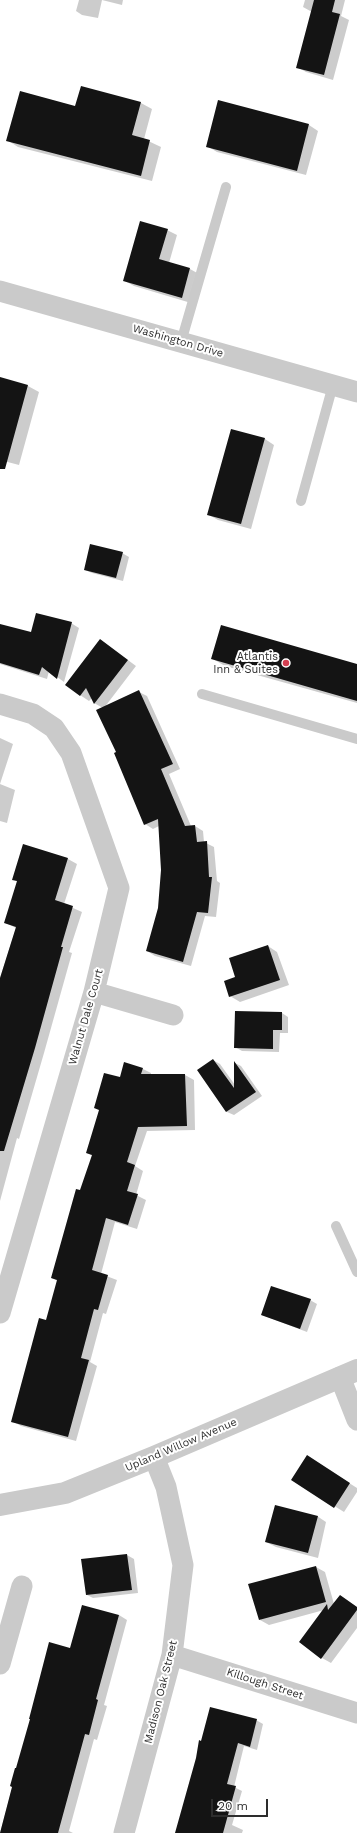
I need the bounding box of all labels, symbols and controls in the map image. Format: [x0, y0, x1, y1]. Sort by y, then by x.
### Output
street label: Washington Drive [131, 322, 225, 360]
place label: Atlantis Inn & Suites [213, 650, 278, 676]
marker: Atlantis Inn & Suites [281, 658, 291, 668]
street label: Walnut Dale Court [66, 968, 106, 1066]
street label: Upland Willow Avenue [123, 1415, 239, 1475]
street label: Madison Oak Street [142, 1639, 180, 1745]
street label: Killough Street [225, 1665, 305, 1703]
scale bar [213, 1791, 270, 1817]
text: 20 m [218, 1799, 248, 1813]

